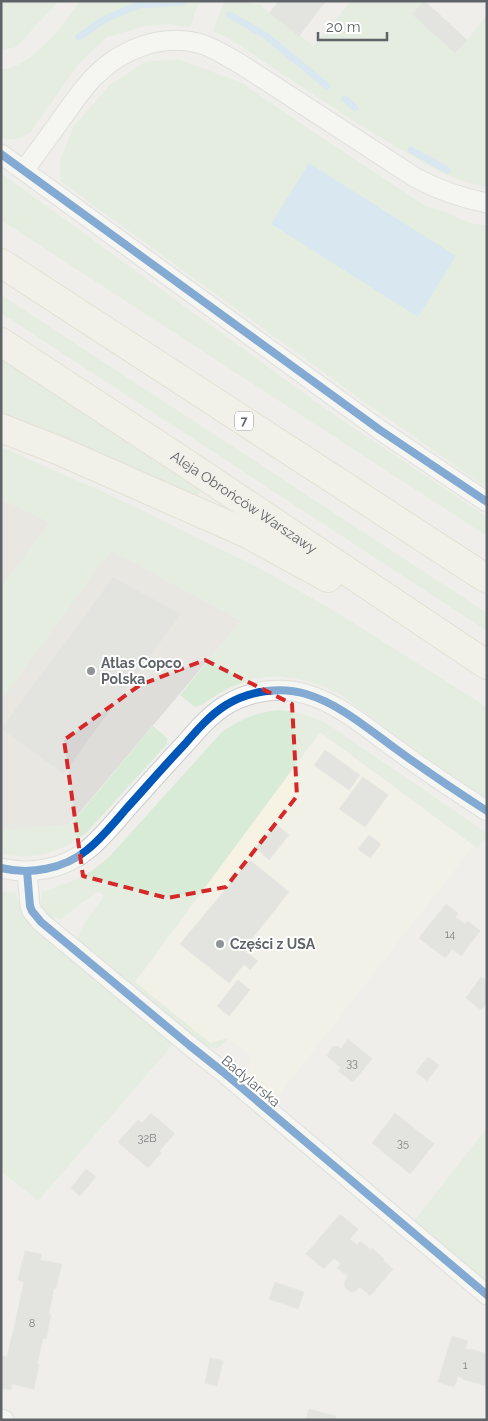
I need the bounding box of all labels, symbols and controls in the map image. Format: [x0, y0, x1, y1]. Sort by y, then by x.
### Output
scale bar [318, 10, 387, 42]
text: 20 m [326, 18, 361, 36]
road number: 7 [235, 412, 253, 431]
street label: Aleja Obrońców Warszawy [168, 448, 320, 557]
place label: Atlas Copco Polska [101, 655, 182, 687]
marker: Atlas Copco Polska [85, 665, 97, 677]
house number: 14 [445, 928, 455, 941]
place label: Części z USA [230, 936, 316, 952]
marker: Części z USA [214, 938, 226, 950]
street label: Badylarska [219, 1052, 283, 1110]
house number: 33 [346, 1057, 358, 1070]
house number: 32B [138, 1132, 156, 1145]
house number: 35 [397, 1137, 409, 1150]
house number: 8 [29, 1317, 35, 1330]
house number: 1 [463, 1359, 468, 1372]

